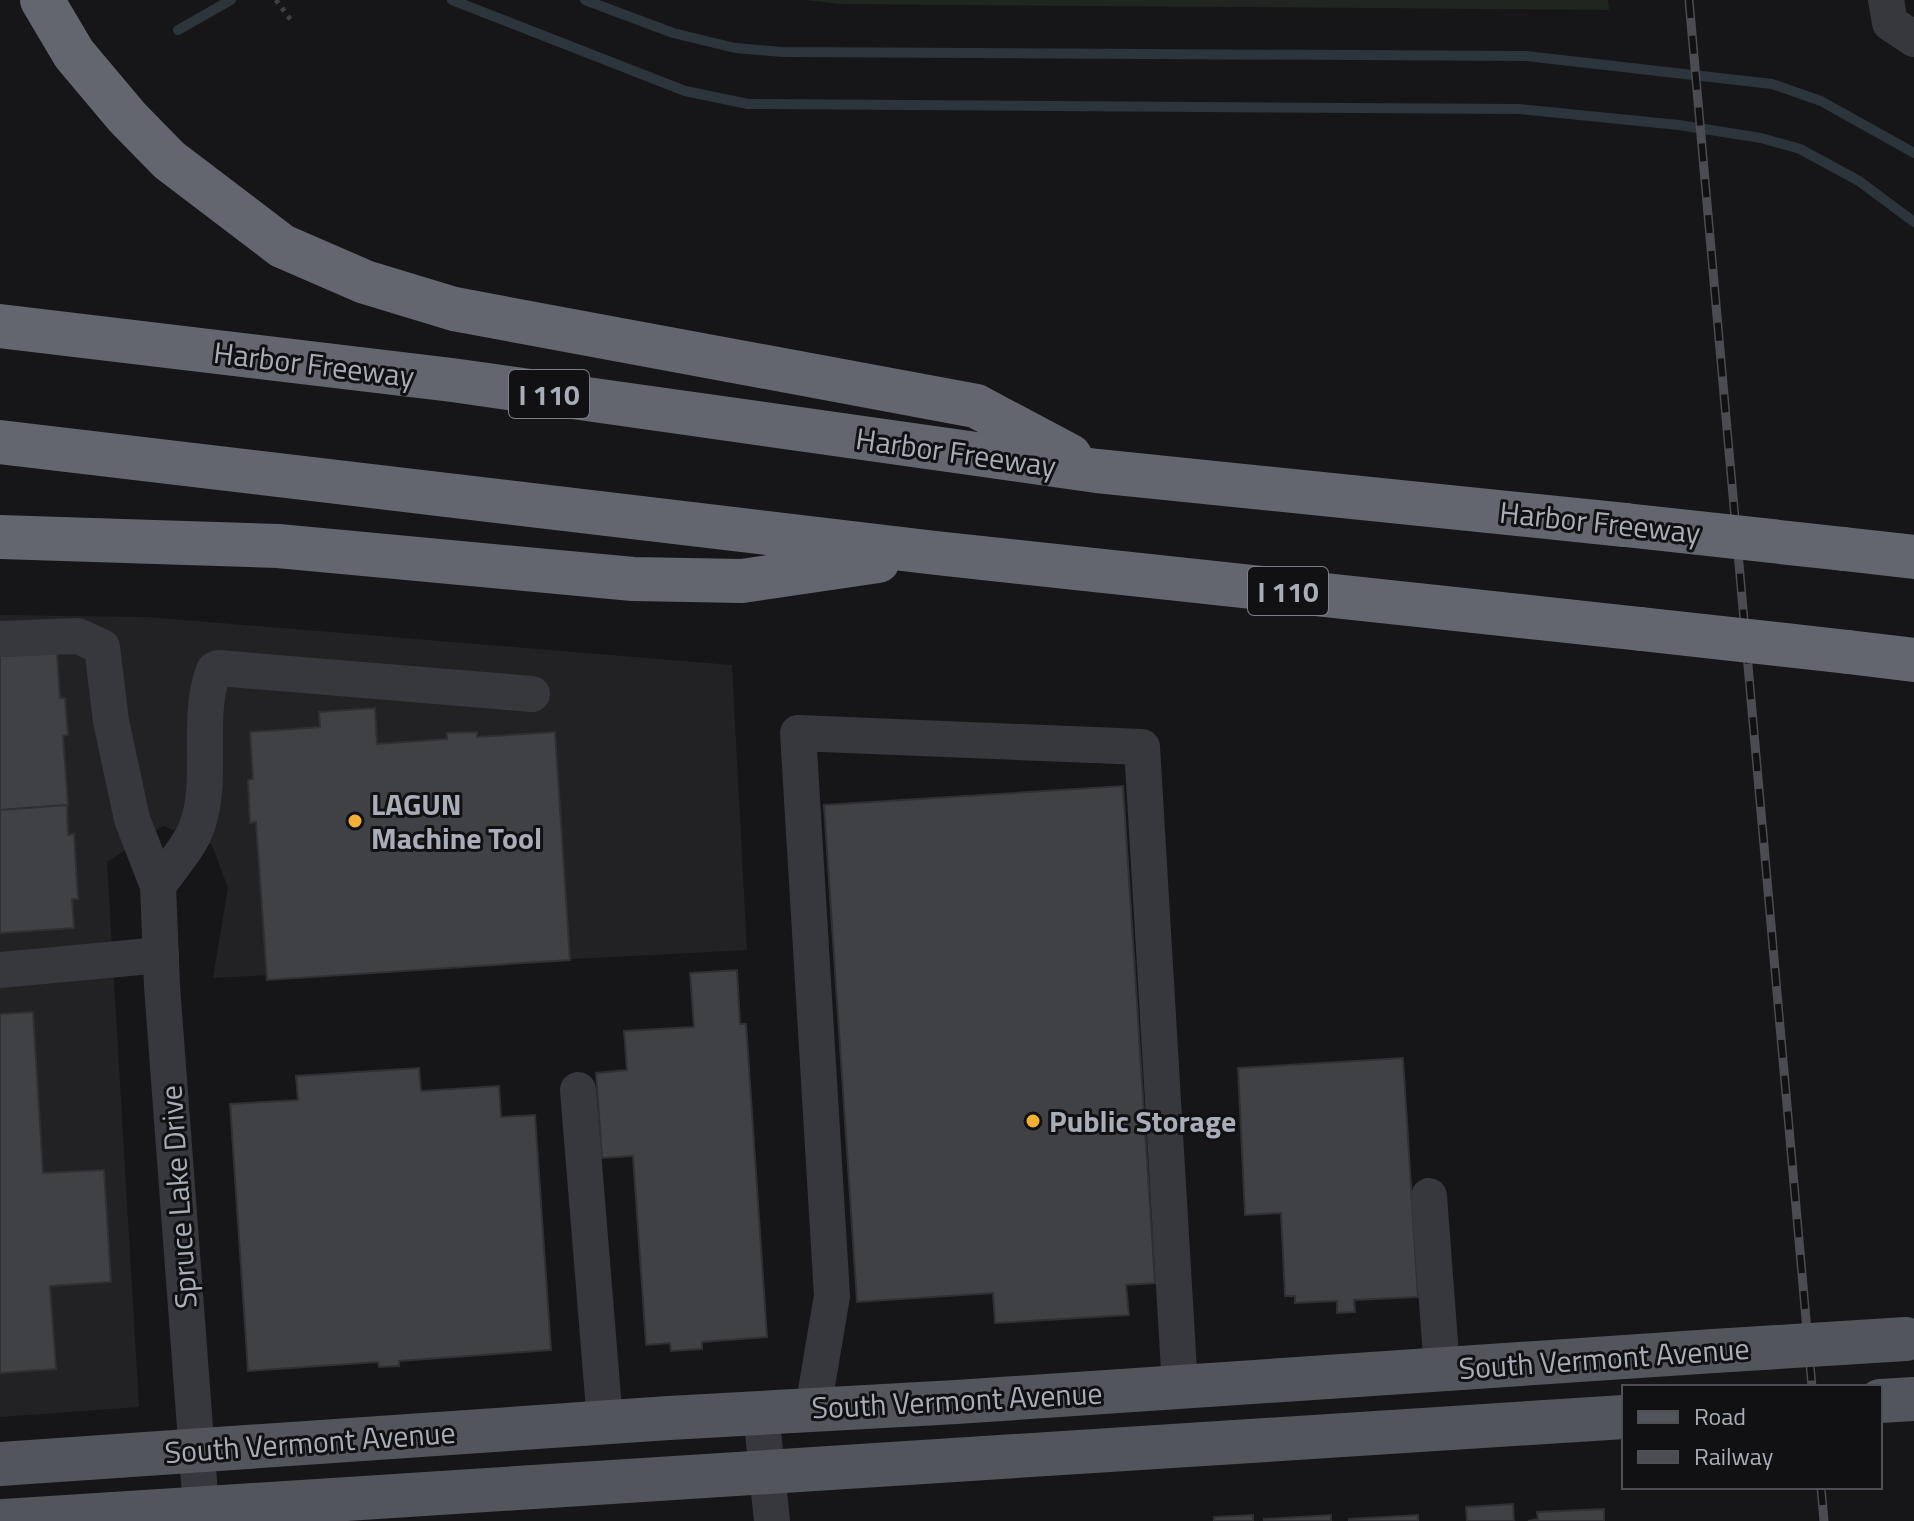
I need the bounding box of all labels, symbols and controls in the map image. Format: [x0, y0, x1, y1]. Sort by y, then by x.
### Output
street label: Harbor Freeway [211, 329, 417, 399]
road number: I 110 [509, 370, 589, 418]
street label: Harbor Freeway [853, 415, 1059, 489]
street label: Harbor Freeway [1497, 489, 1703, 555]
road number: I 110 [1248, 567, 1328, 615]
place label: LAGUN Machine Tool [371, 781, 542, 861]
marker: LAGUN Machine Tool [346, 812, 364, 830]
street label: Spruce Lake Drive [147, 1084, 209, 1310]
place label: Public Storage [1049, 1098, 1236, 1144]
marker: Public Storage [1024, 1112, 1042, 1130]
street label: South Vermont Avenue [1457, 1325, 1751, 1391]
street label: South Vermont Avenue [810, 1369, 1104, 1431]
legend [1622, 1385, 1882, 1489]
text: Road [1694, 1398, 1746, 1434]
street label: South Vermont Avenue [163, 1409, 457, 1475]
text: Railway [1694, 1438, 1774, 1474]

